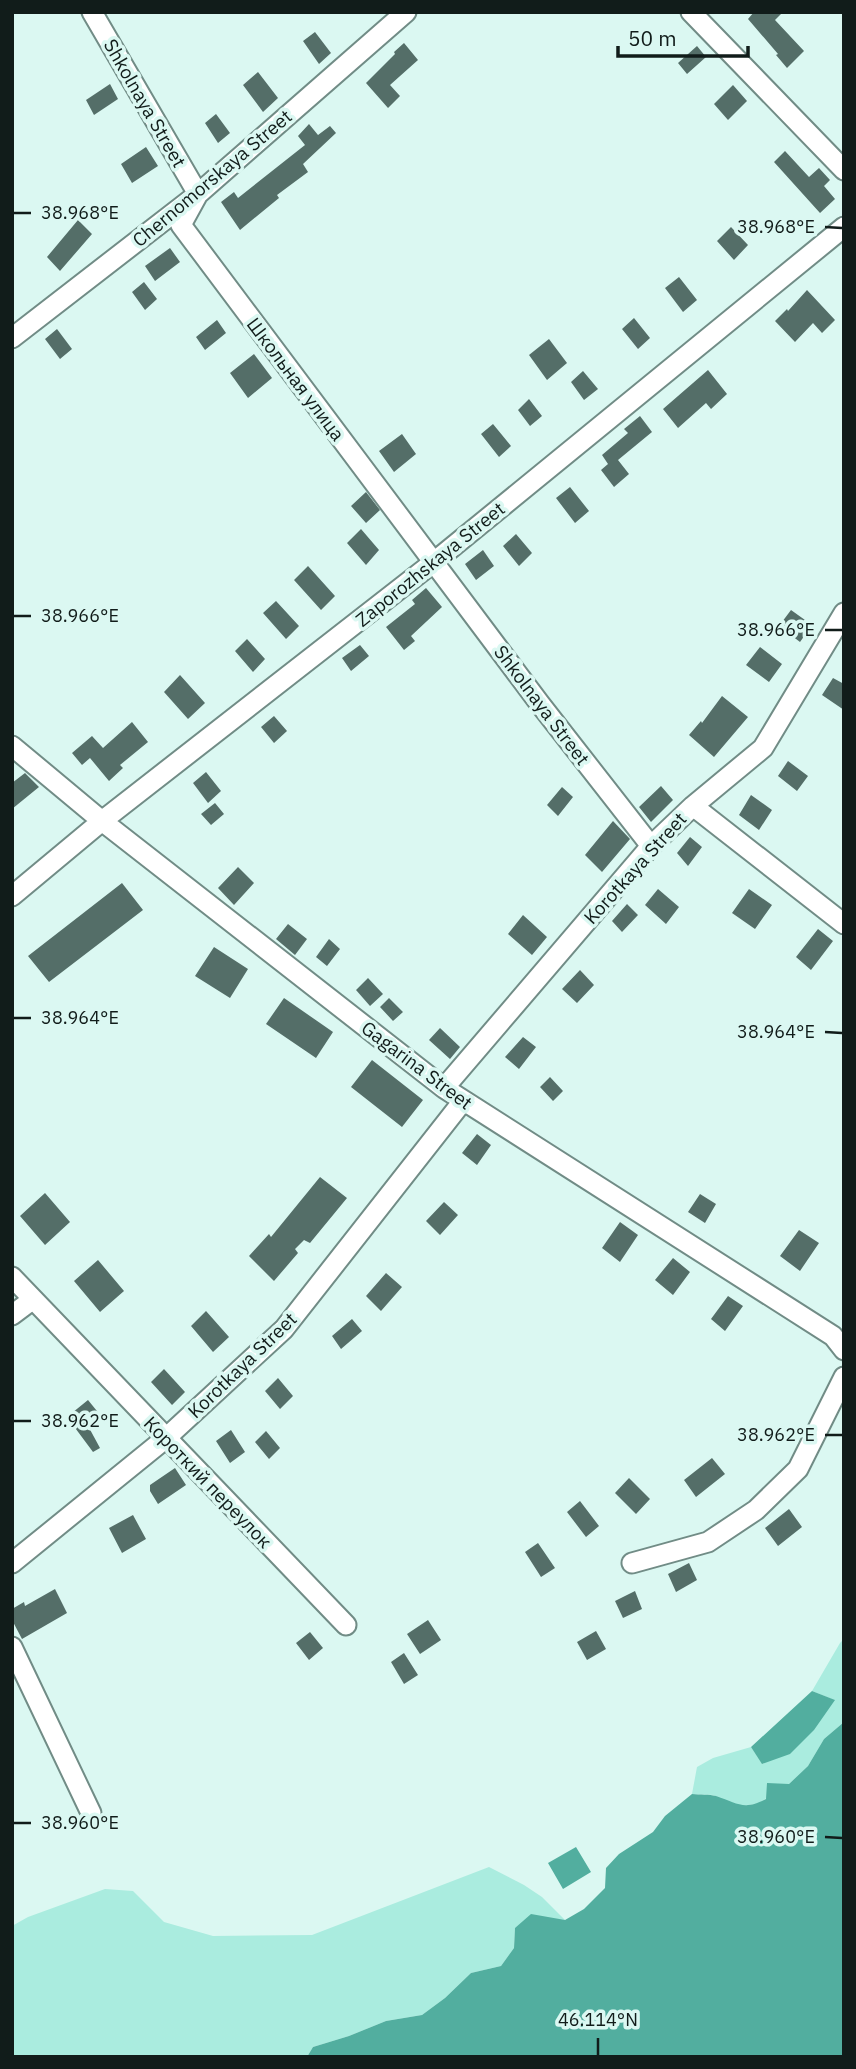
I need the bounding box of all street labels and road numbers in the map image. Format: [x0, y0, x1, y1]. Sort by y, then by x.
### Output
street label: Shkolnaya Street [99, 35, 191, 171]
street label: Chernomorskaya Street [127, 104, 297, 252]
street label: Школьная улица [242, 313, 350, 445]
street label: Zaporozhskaya Street [351, 496, 509, 632]
street label: Shkolnaya Street [489, 640, 595, 770]
street label: Korotkaya Street [578, 807, 692, 929]
street label: Gagarina Street [357, 1015, 477, 1115]
street label: Korotkaya Street [182, 1307, 302, 1423]
street label: Короткий переулок [139, 1411, 277, 1553]

